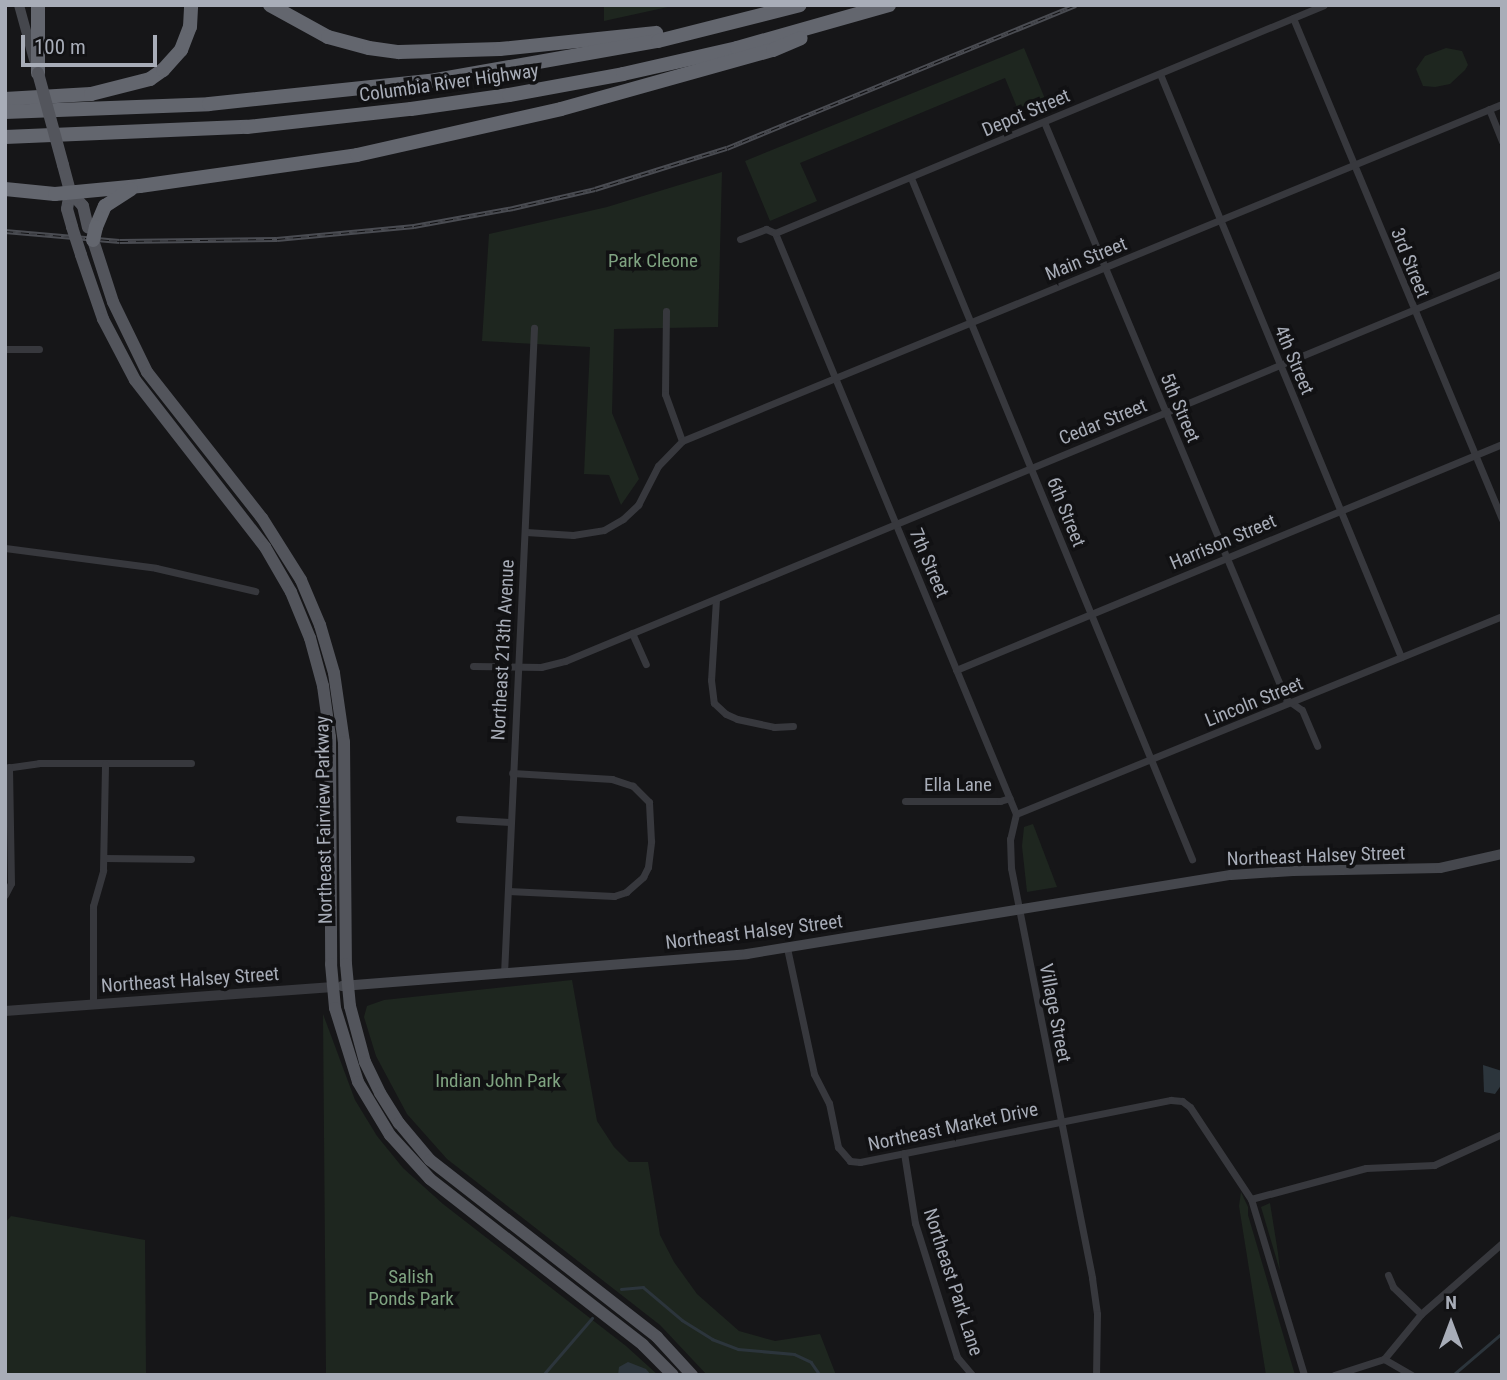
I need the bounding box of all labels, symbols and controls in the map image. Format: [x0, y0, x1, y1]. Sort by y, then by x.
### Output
scale bar [24, 21, 161, 65]
text: 100 m [34, 35, 86, 59]
street label: Columbia River Highway [358, 59, 540, 107]
street label: Depot Street [979, 84, 1073, 142]
street label: 3rd Street [1386, 225, 1434, 301]
street label: Main Street [1042, 232, 1130, 286]
park label: Park Cleone [608, 250, 698, 272]
street label: 4th Street [1269, 322, 1319, 398]
street label: 5th Street [1155, 370, 1205, 446]
street label: Cedar Street [1056, 394, 1150, 450]
street label: 6th Street [1042, 474, 1090, 550]
street label: Harrison Street [1166, 509, 1280, 575]
street label: 7th Street [904, 525, 954, 601]
street label: Northeast 213th Avenue [487, 559, 519, 741]
street label: Lincoln Street [1202, 672, 1306, 732]
street label: Northeast Fairview Parkway [311, 716, 337, 924]
street label: Ella Lane [924, 774, 992, 796]
street label: Northeast Halsey Street [1226, 841, 1406, 871]
street label: Northeast Halsey Street [664, 910, 844, 954]
street label: Northeast Halsey Street [100, 962, 280, 998]
street label: Village Street [1034, 962, 1076, 1064]
park label: Indian John Park [435, 1070, 561, 1092]
street label: Northeast Market Drive [866, 1098, 1040, 1156]
street label: Northeast Park Lane [918, 1205, 988, 1359]
park label: Salish Ponds Park [368, 1266, 454, 1310]
north arrow [1416, 1289, 1486, 1359]
text: N [1445, 1291, 1457, 1314]

